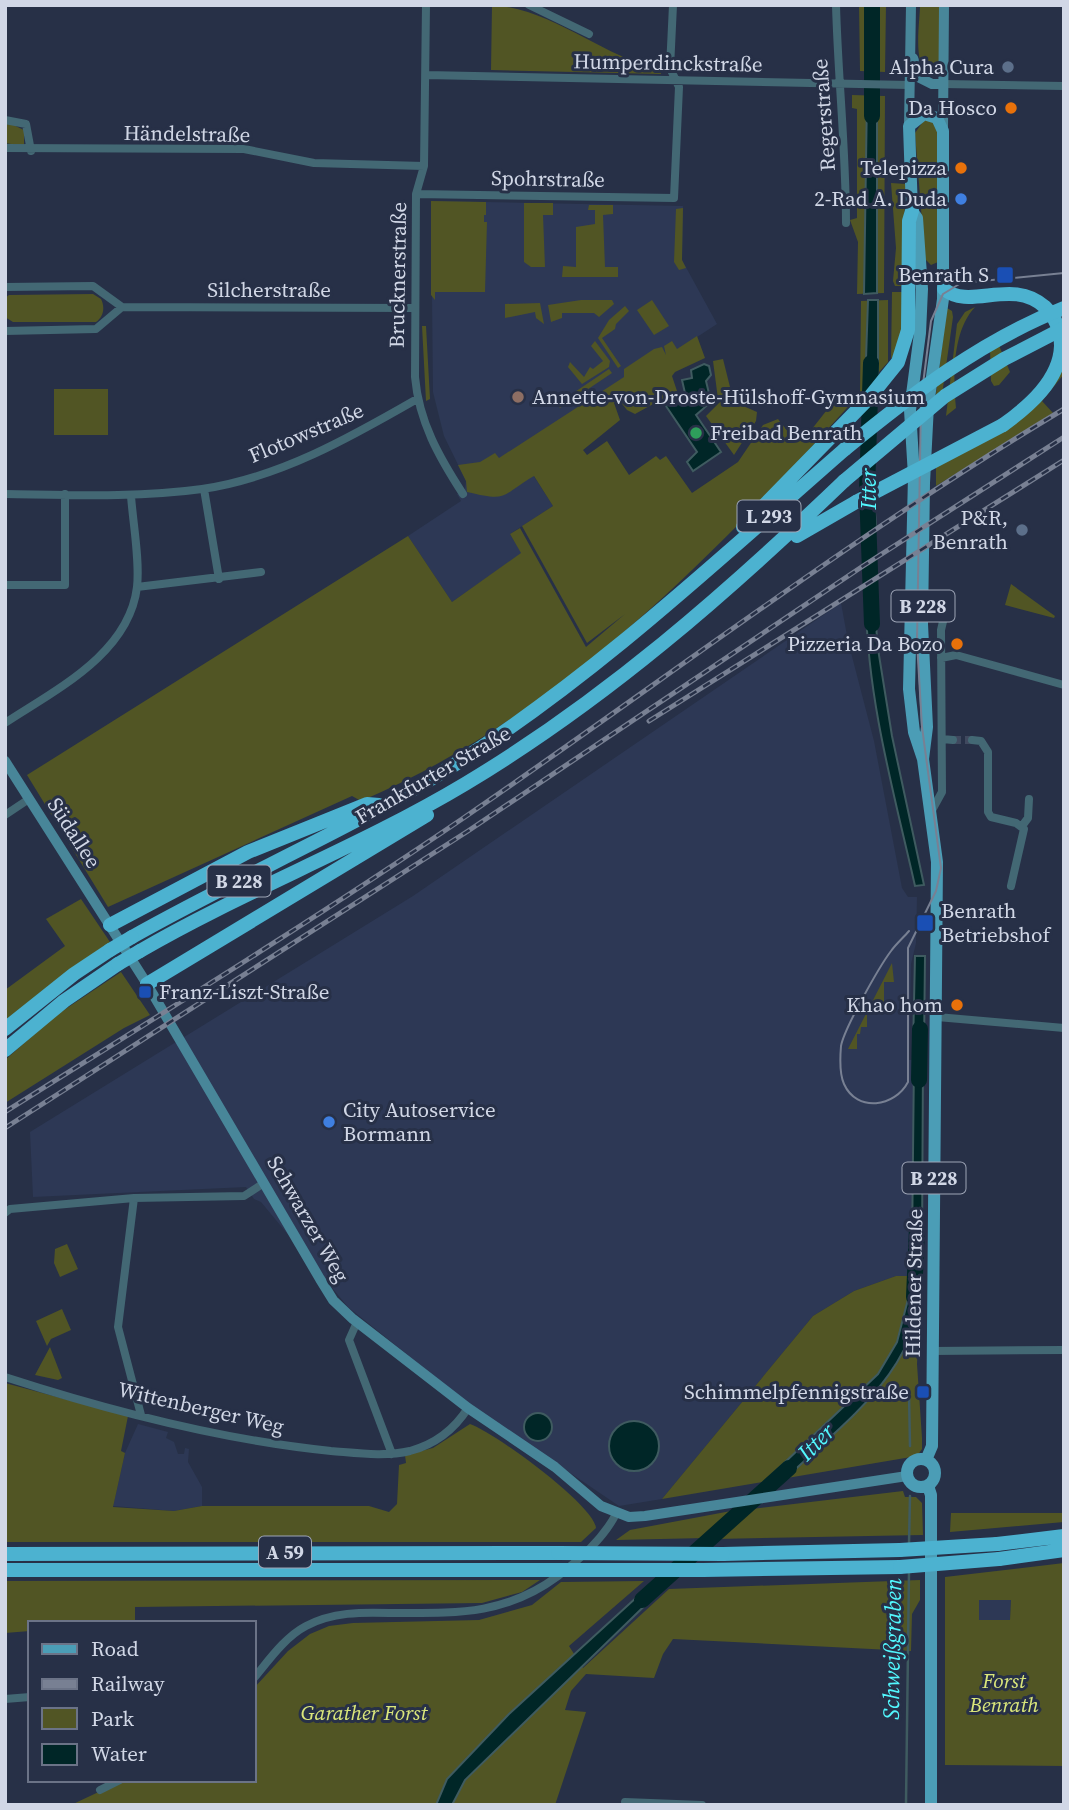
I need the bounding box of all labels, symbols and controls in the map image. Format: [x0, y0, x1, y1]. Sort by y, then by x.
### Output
street label: Humperdinckstraße [573, 46, 763, 79]
place label: Alpha Cura [889, 52, 994, 81]
street label: Regerstraße [805, 58, 842, 172]
marker: Alpha Cura [1000, 59, 1016, 75]
place label: Da Hosco [908, 93, 997, 122]
marker: Da Hosco [1003, 100, 1019, 116]
street label: Händelstraße [123, 118, 251, 149]
place label: Telepizza [860, 153, 947, 182]
marker: Telepizza [953, 160, 969, 176]
street label: Spohrstraße [491, 163, 605, 194]
place label: 2-Rad A. Duda [814, 184, 947, 213]
marker: 2-Rad A. Duda [953, 191, 969, 207]
street label: Brucknerstraße [382, 202, 413, 348]
place label: Benrath S [898, 260, 989, 289]
marker: Benrath S [995, 265, 1015, 285]
street label: Silcherstraße [207, 275, 331, 304]
place label: Annette-von-Droste-Hülshoff-Gymnasium [532, 382, 925, 411]
marker: Annette-von-Droste-Hülshoff-Gymnasium [510, 389, 526, 405]
street label: Flotowstraße [244, 395, 368, 470]
place label: Freibad Benrath [710, 418, 862, 447]
marker: Freibad Benrath [688, 425, 704, 441]
water label: Itter [852, 468, 884, 511]
road number: L 293 [738, 500, 800, 531]
place label: P&R, Benrath [933, 503, 1008, 556]
marker: P&R, Benrath [1014, 522, 1030, 538]
road number: B 228 [892, 590, 954, 622]
place label: Pizzeria Da Bozo [787, 629, 943, 658]
marker: Pizzeria Da Bozo [949, 636, 965, 652]
street label: Frankfurter Straße [350, 718, 516, 831]
street label: Südallee [41, 792, 108, 874]
road number: B 228 [208, 866, 270, 897]
place label: Benrath Betriebshof [941, 896, 1052, 949]
marker: Benrath Betriebshof [915, 913, 935, 933]
place label: Franz-Liszt-Straße [159, 977, 330, 1006]
marker: Franz-Liszt-Straße [137, 984, 153, 1000]
place label: Khao hom [846, 990, 943, 1019]
marker: Khao hom [949, 997, 965, 1013]
place label: City Autoservice Bormann [343, 1095, 496, 1148]
marker: City Autoservice Bormann [321, 1114, 337, 1130]
street label: Schwarzer Weg [260, 1150, 356, 1287]
road number: B 228 [902, 1162, 965, 1194]
street label: Hildener Straße [898, 1208, 929, 1358]
street label: Wittenberger Weg [115, 1374, 287, 1441]
place label: Schimmelpfennigstraße [684, 1377, 909, 1406]
marker: Schimmelpfennigstraße [915, 1384, 931, 1400]
water label: Itter [789, 1416, 842, 1469]
road number: A 59 [259, 1536, 311, 1568]
water label: Schweißgraben [875, 1578, 909, 1720]
legend [28, 1621, 256, 1782]
text: Road [91, 1634, 139, 1663]
park label: Forst Benrath [968, 1666, 1039, 1719]
text: Railway [91, 1669, 165, 1698]
park label: Garather Forst [301, 1698, 428, 1727]
text: Park [91, 1704, 135, 1733]
text: Water [91, 1739, 147, 1768]

